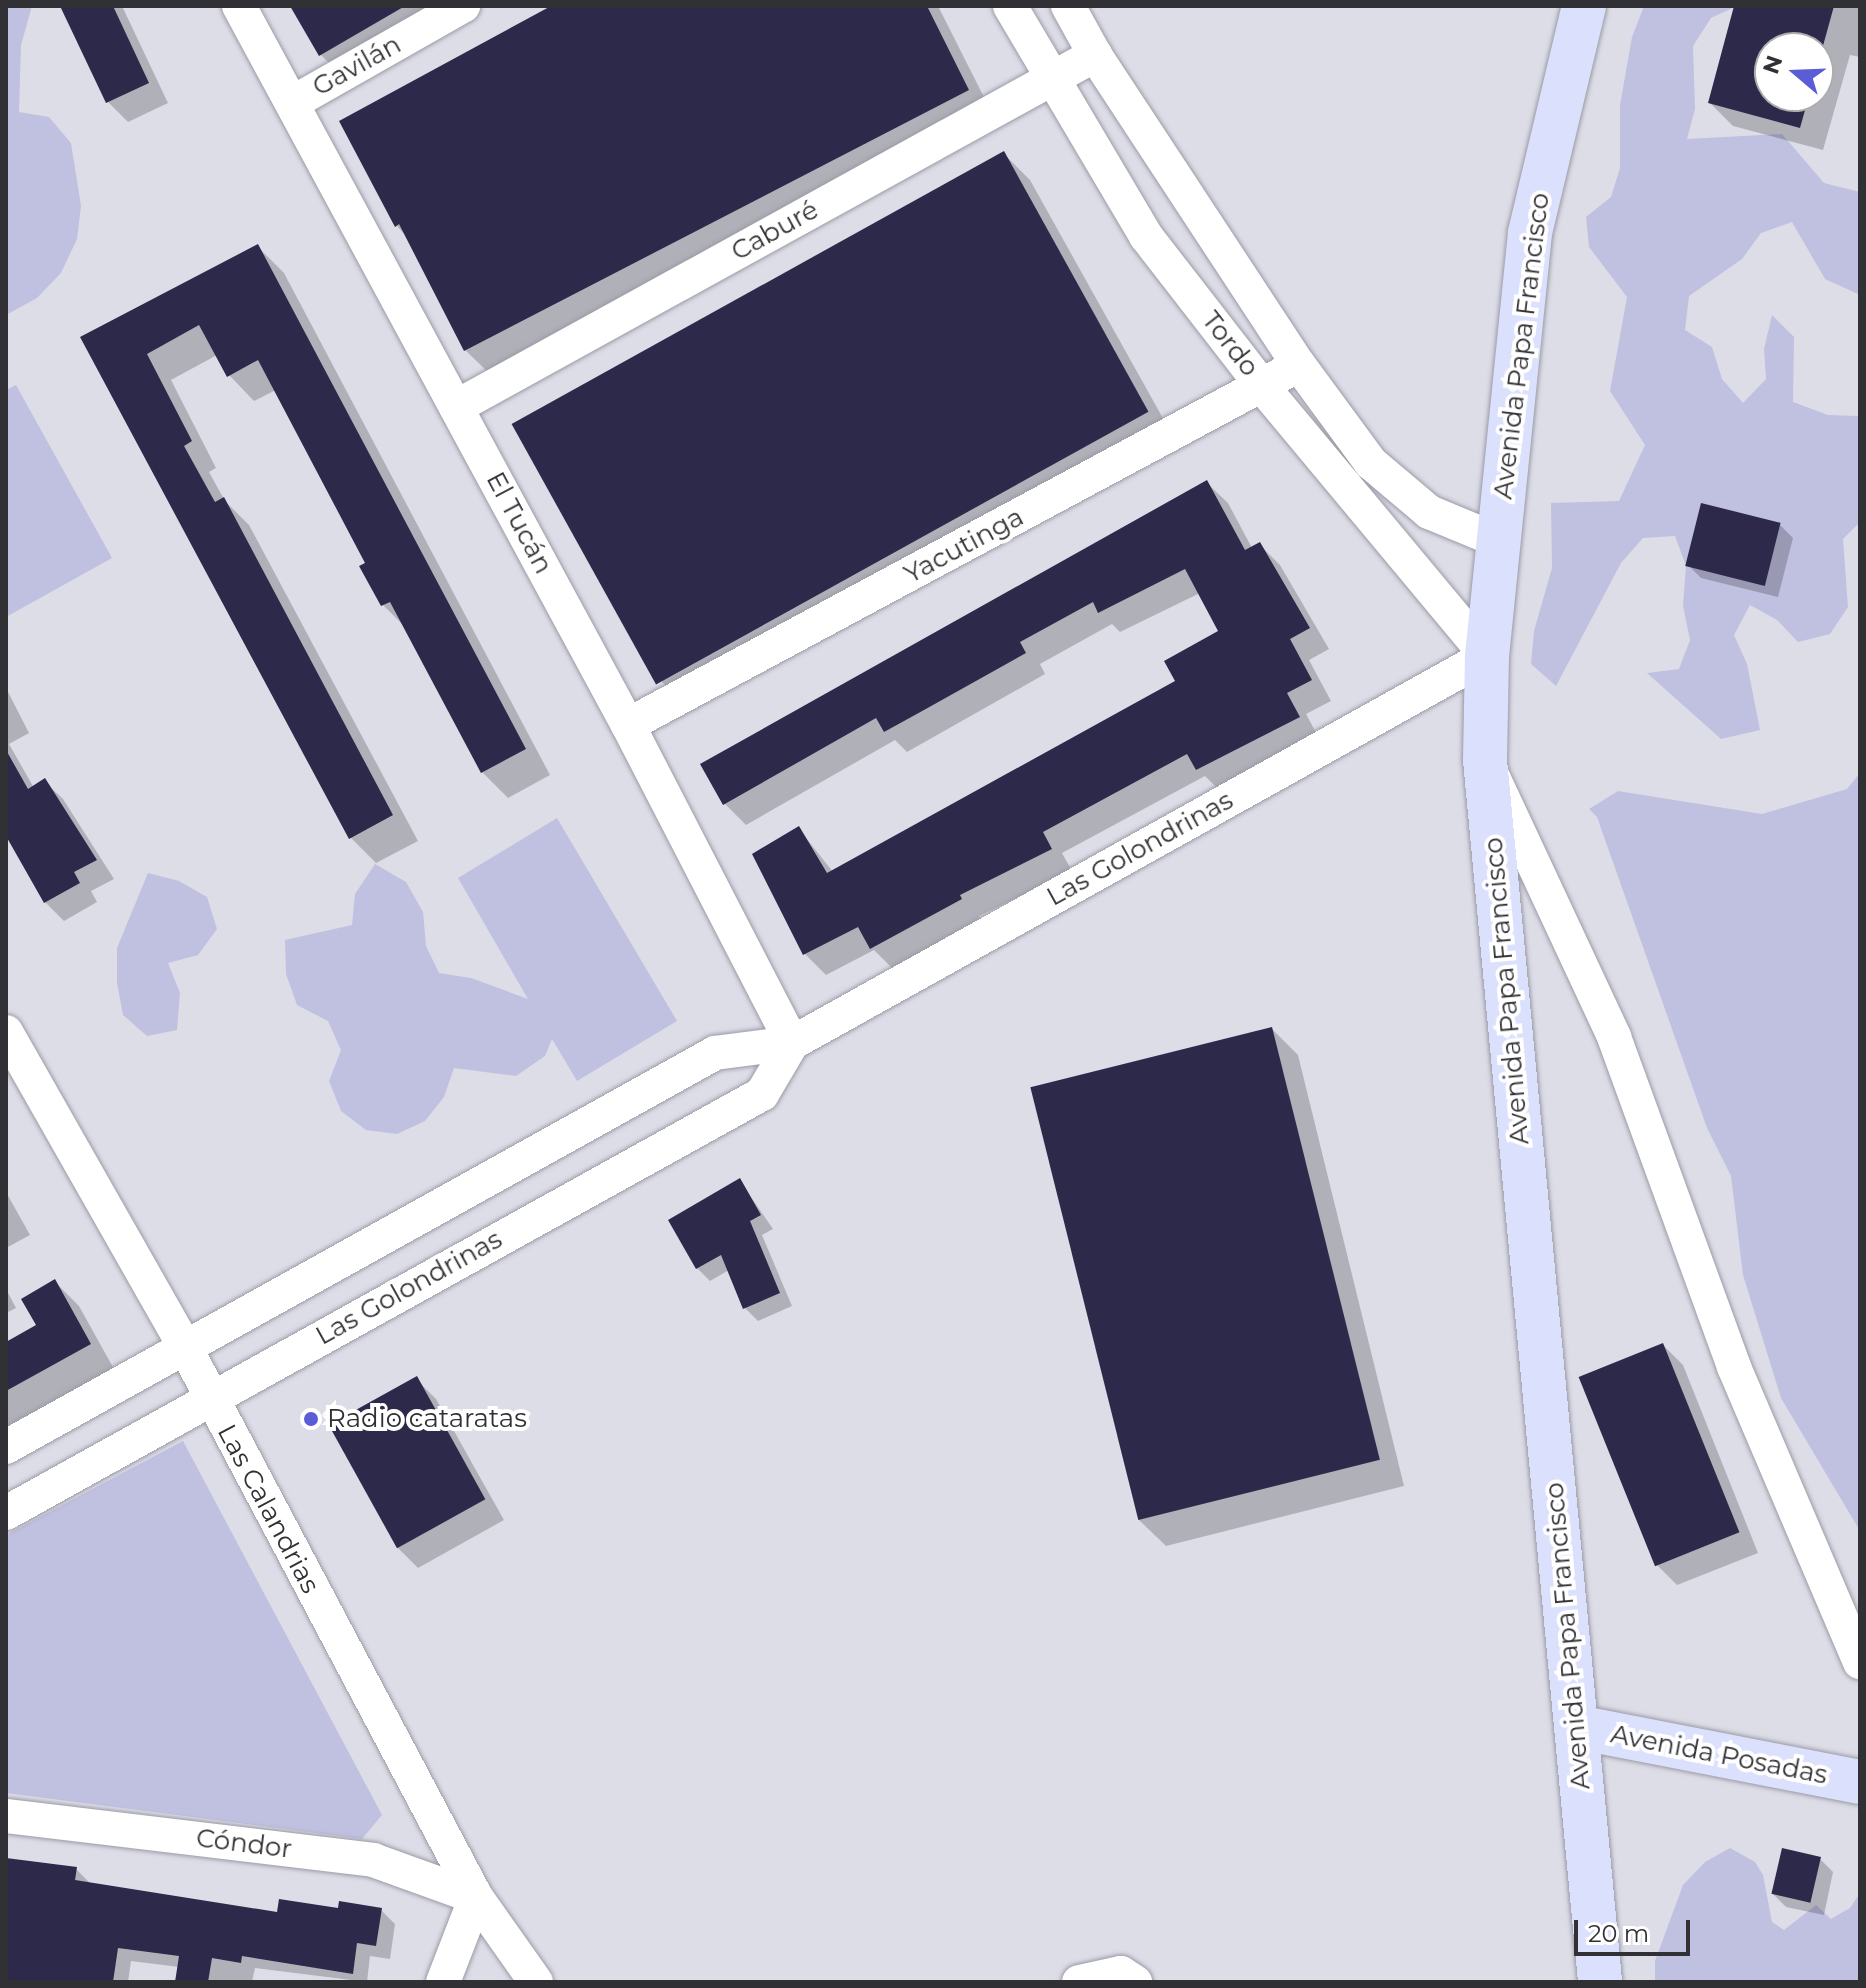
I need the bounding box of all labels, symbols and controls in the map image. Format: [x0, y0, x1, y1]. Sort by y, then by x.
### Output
street label: Gavilán [307, 29, 407, 103]
north arrow [1754, 32, 1834, 112]
text: N [1757, 52, 1788, 77]
street label: Avenida Papa Francisco [1488, 191, 1556, 501]
street label: Caburé [726, 194, 824, 268]
street label: Tordo [1195, 305, 1265, 383]
street label: El Tucán [479, 467, 559, 579]
street label: Yacutinga [899, 502, 1029, 590]
street label: Las Golondrinas [1042, 785, 1238, 913]
street label: Avenida Papa Francisco [1478, 836, 1536, 1146]
street label: Las Golondrinas [311, 1224, 507, 1352]
place label: Radio cataratas [327, 1403, 527, 1435]
marker: Radio cataratas [302, 1410, 320, 1428]
street label: Las Calandrias [210, 1419, 326, 1599]
street label: Avenida Papa Francisco [1539, 1481, 1597, 1791]
street label: Avenida Posadas [1608, 1719, 1830, 1791]
street label: Cóndor [194, 1823, 294, 1865]
scale bar [1578, 1904, 1694, 1954]
text: 20 m [1588, 1919, 1649, 1948]

